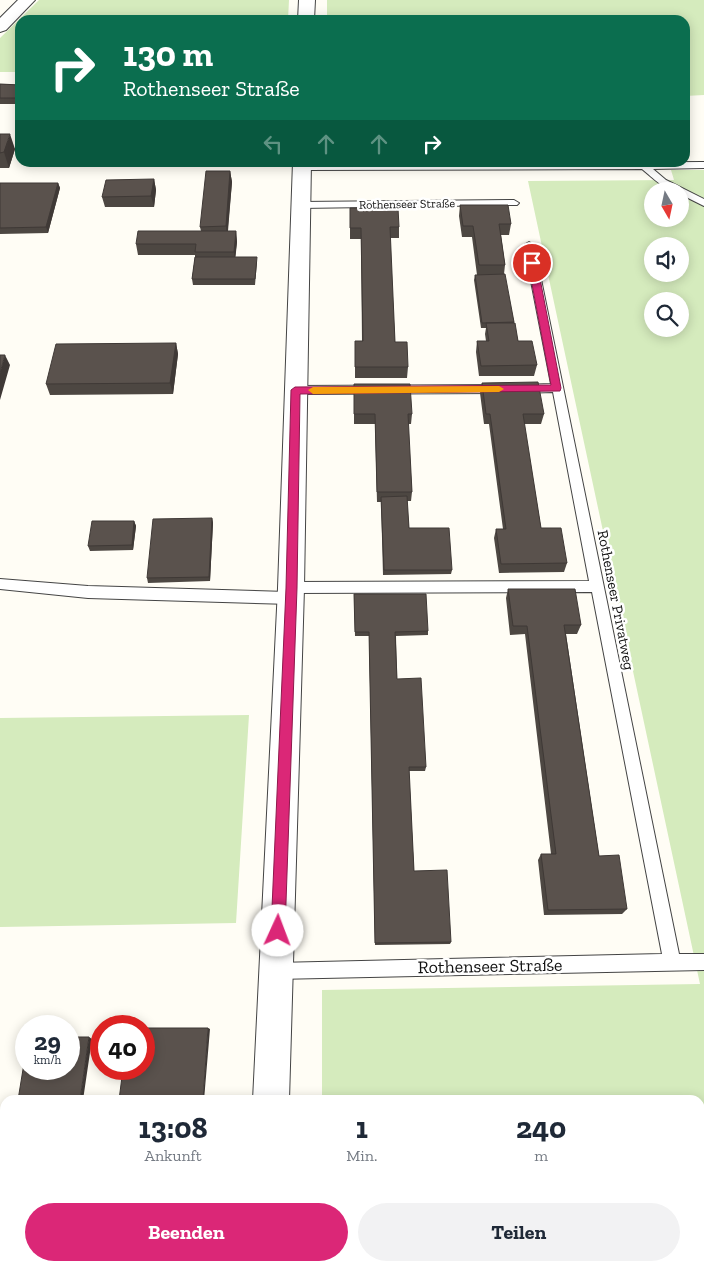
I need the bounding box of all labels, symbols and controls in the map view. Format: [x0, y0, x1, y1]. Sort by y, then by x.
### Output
text: 130 m [123, 33, 213, 75]
icon: right [40, 35, 105, 100]
text: Rothenseer Straße [123, 75, 300, 102]
icon: left [259, 130, 287, 158]
icon: ahead [312, 130, 340, 158]
icon: ahead [365, 130, 393, 158]
icon: right [418, 130, 446, 158]
north arrow [644, 182, 689, 228]
map controls [644, 182, 689, 337]
street label: Rothenseer Straße [359, 196, 456, 212]
button: sound [644, 237, 689, 282]
pin [511, 242, 553, 284]
icon: arrive [518, 249, 546, 277]
button: search [644, 292, 689, 337]
street label: Rothenseer Privatweg [594, 528, 638, 672]
position arrow [251, 904, 303, 956]
street label: Rothenseer Straße [418, 954, 562, 978]
speed limit sign: 40 [90, 1015, 155, 1080]
text: 29 [34, 1026, 61, 1056]
text: km/h [34, 1053, 61, 1067]
text: 13:08 [139, 1110, 208, 1146]
text: 1 [356, 1110, 368, 1146]
text: 240 [516, 1110, 566, 1146]
text: Ankunft [145, 1146, 202, 1165]
text: Min. [346, 1146, 377, 1165]
text: m [534, 1146, 548, 1165]
button: Beenden [25, 1203, 348, 1261]
button: Teilen [358, 1203, 680, 1261]

